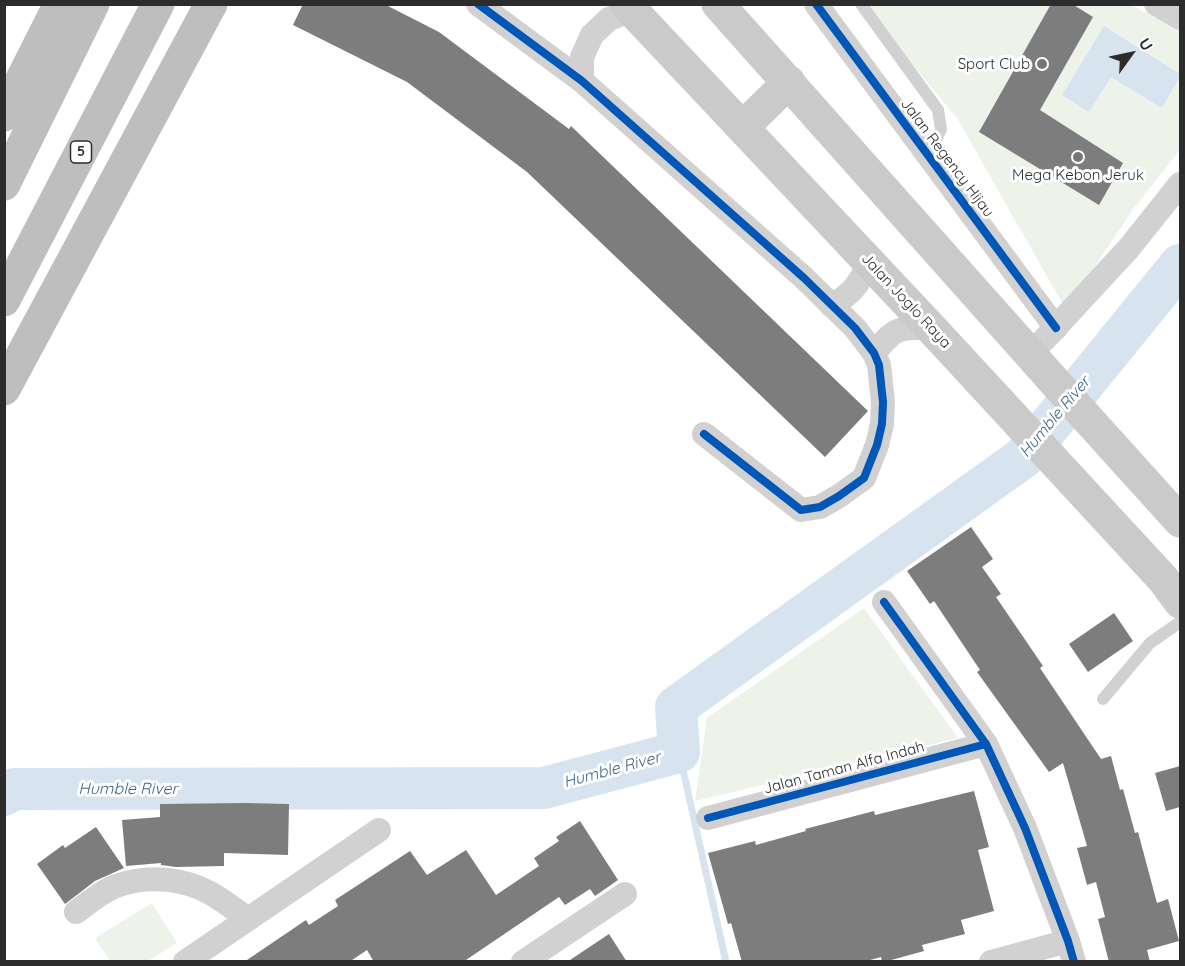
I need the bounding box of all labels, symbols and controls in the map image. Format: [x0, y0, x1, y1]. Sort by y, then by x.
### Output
north arrow [1101, 24, 1161, 84]
text: U [1135, 34, 1158, 54]
place label: Sport Club [958, 55, 1030, 73]
marker: Sport Club [1035, 57, 1049, 71]
street label: Jalan Regency Hijau [897, 95, 997, 221]
road number: 5 [70, 141, 92, 163]
marker: Mega Kebon Jeruk [1071, 150, 1085, 164]
place label: Mega Kebon Jeruk [1012, 166, 1144, 184]
street label: Jalan Joglo Raya [857, 250, 955, 352]
water label: Humble River [1016, 373, 1094, 461]
street label: Jalan Taman Alfa Indah [761, 738, 927, 798]
water label: Humble River [561, 748, 663, 792]
water label: Humble River [78, 779, 178, 799]

